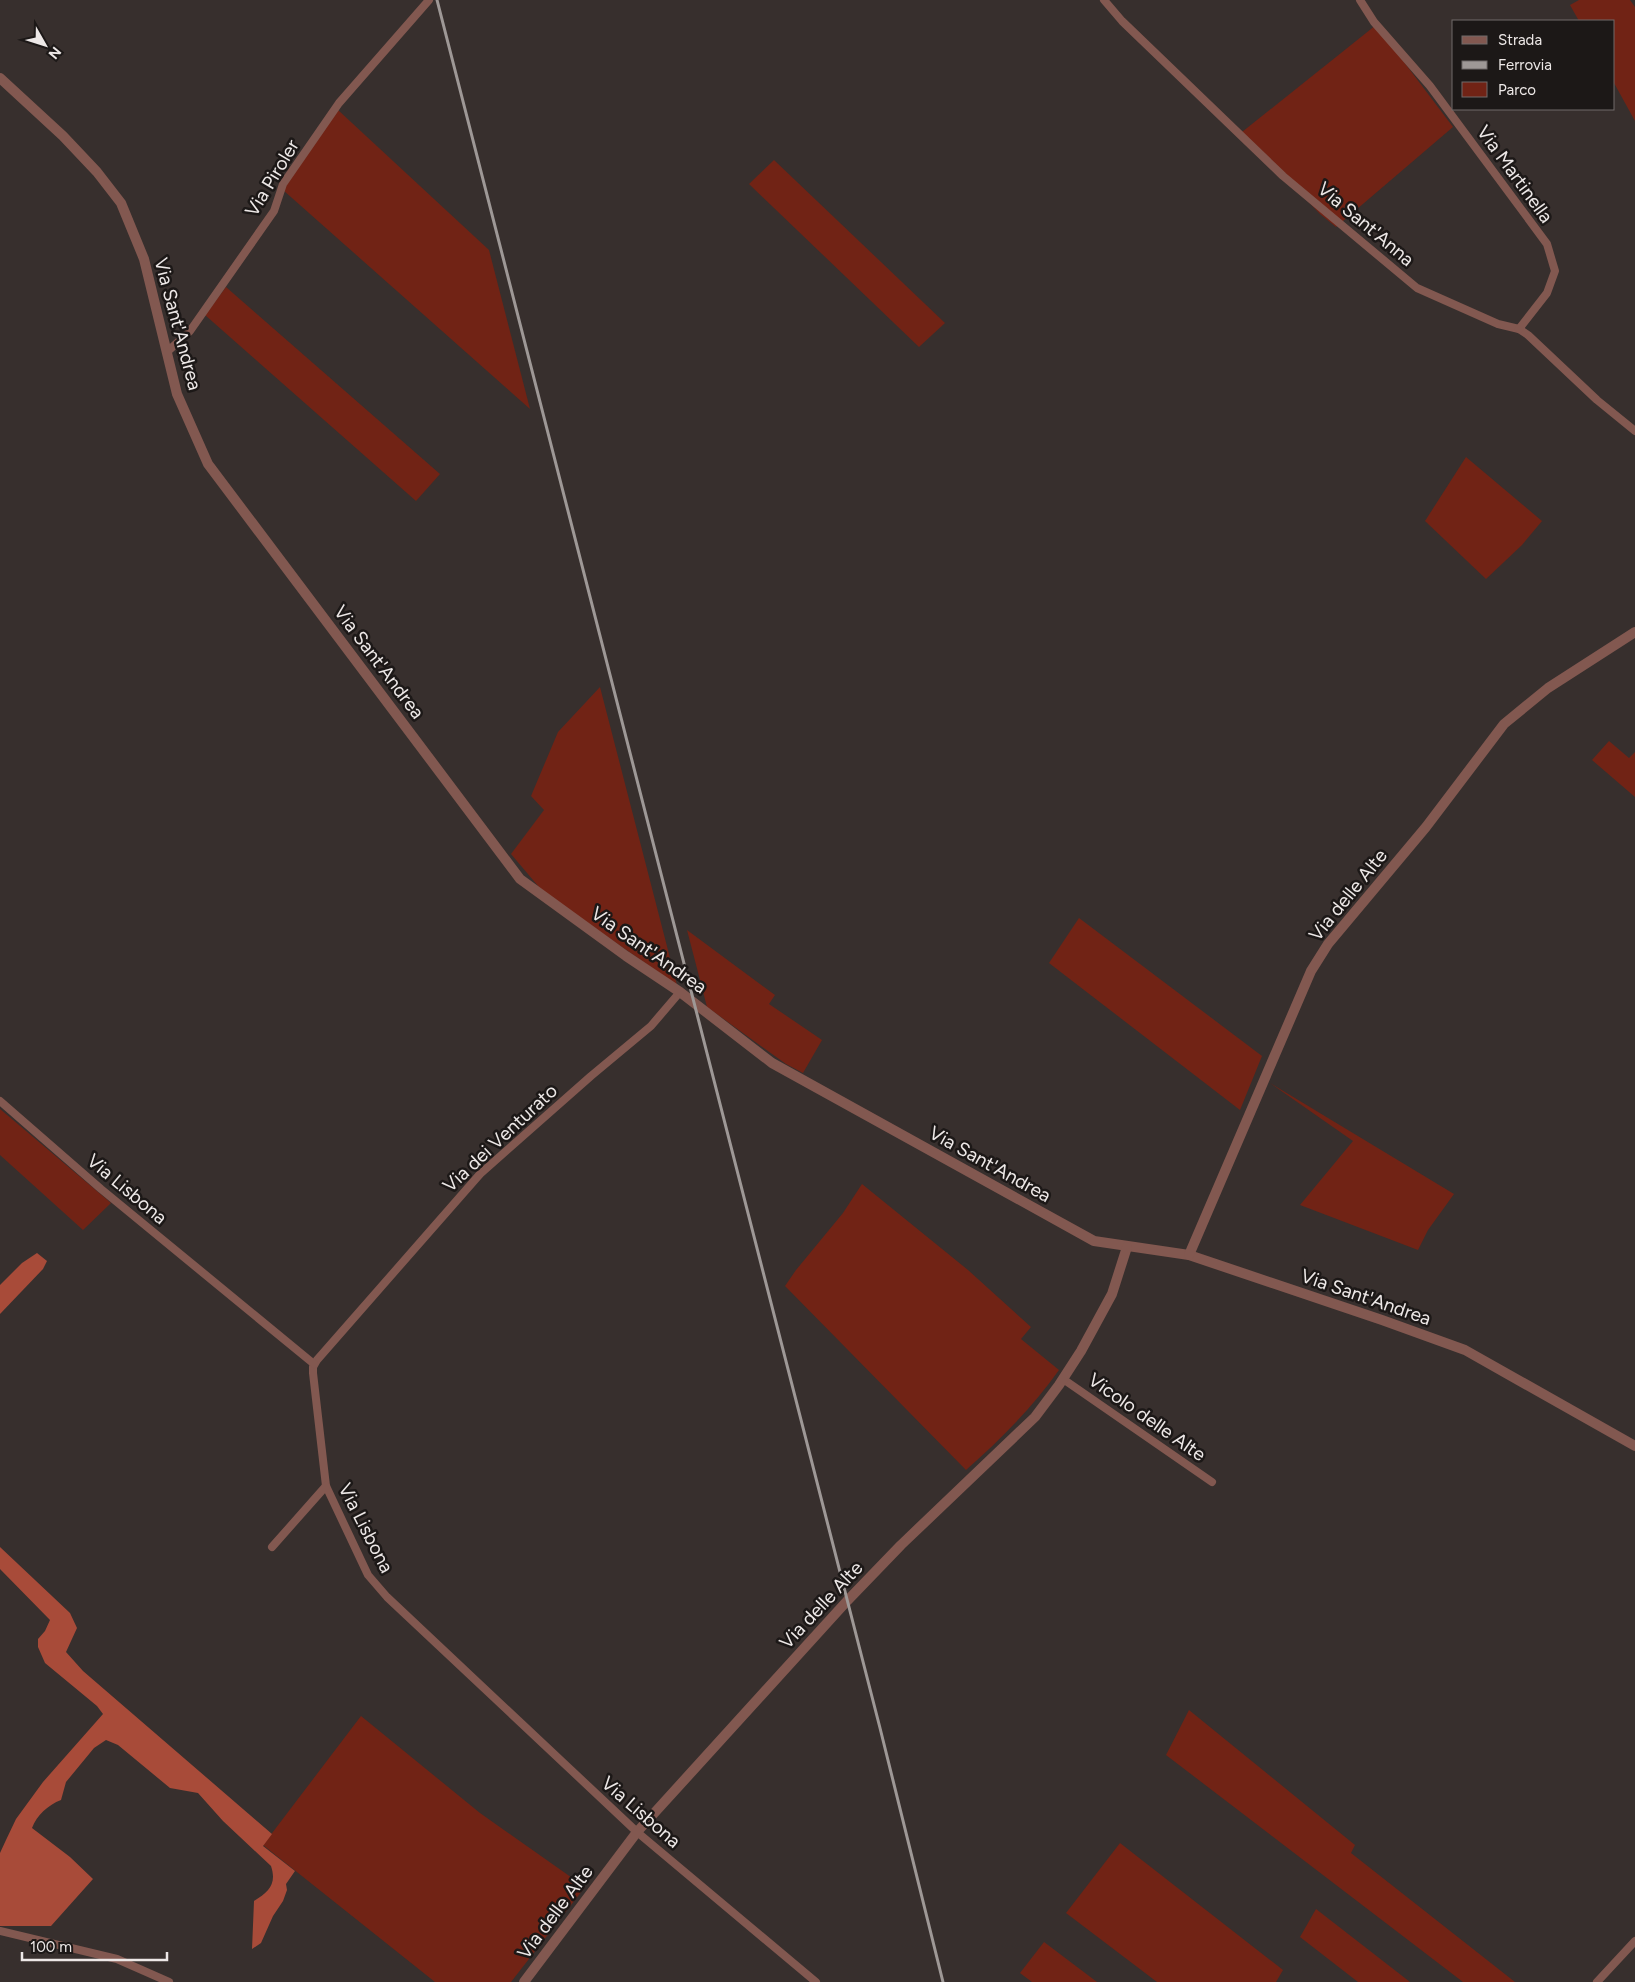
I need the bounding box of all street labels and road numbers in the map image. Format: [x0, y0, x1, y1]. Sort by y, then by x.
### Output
street label: Via Martinella [1472, 121, 1558, 227]
street label: Via Piroler [240, 135, 304, 221]
street label: Via Sant'Anna [1313, 177, 1419, 271]
street label: Via Sant'Andrea [149, 255, 207, 393]
street label: Via Sant'Andrea [329, 601, 429, 723]
street label: Via delle Alte [1304, 844, 1392, 946]
street label: Via Sant'Andrea [587, 902, 711, 998]
street label: Via dei Venturato [438, 1079, 562, 1197]
street label: Via Sant'Andrea [925, 1121, 1055, 1207]
street label: Via Lisbona [82, 1149, 172, 1229]
street label: Via Sant'Andrea [1298, 1264, 1434, 1330]
street label: Vicolo delle Alte [1084, 1368, 1210, 1466]
street label: Via Lisbona [334, 1479, 398, 1577]
street label: Via delle Alte [775, 1556, 867, 1654]
street label: Via Lisbona [597, 1771, 685, 1853]
street label: Via delle Alte [512, 1861, 598, 1963]

